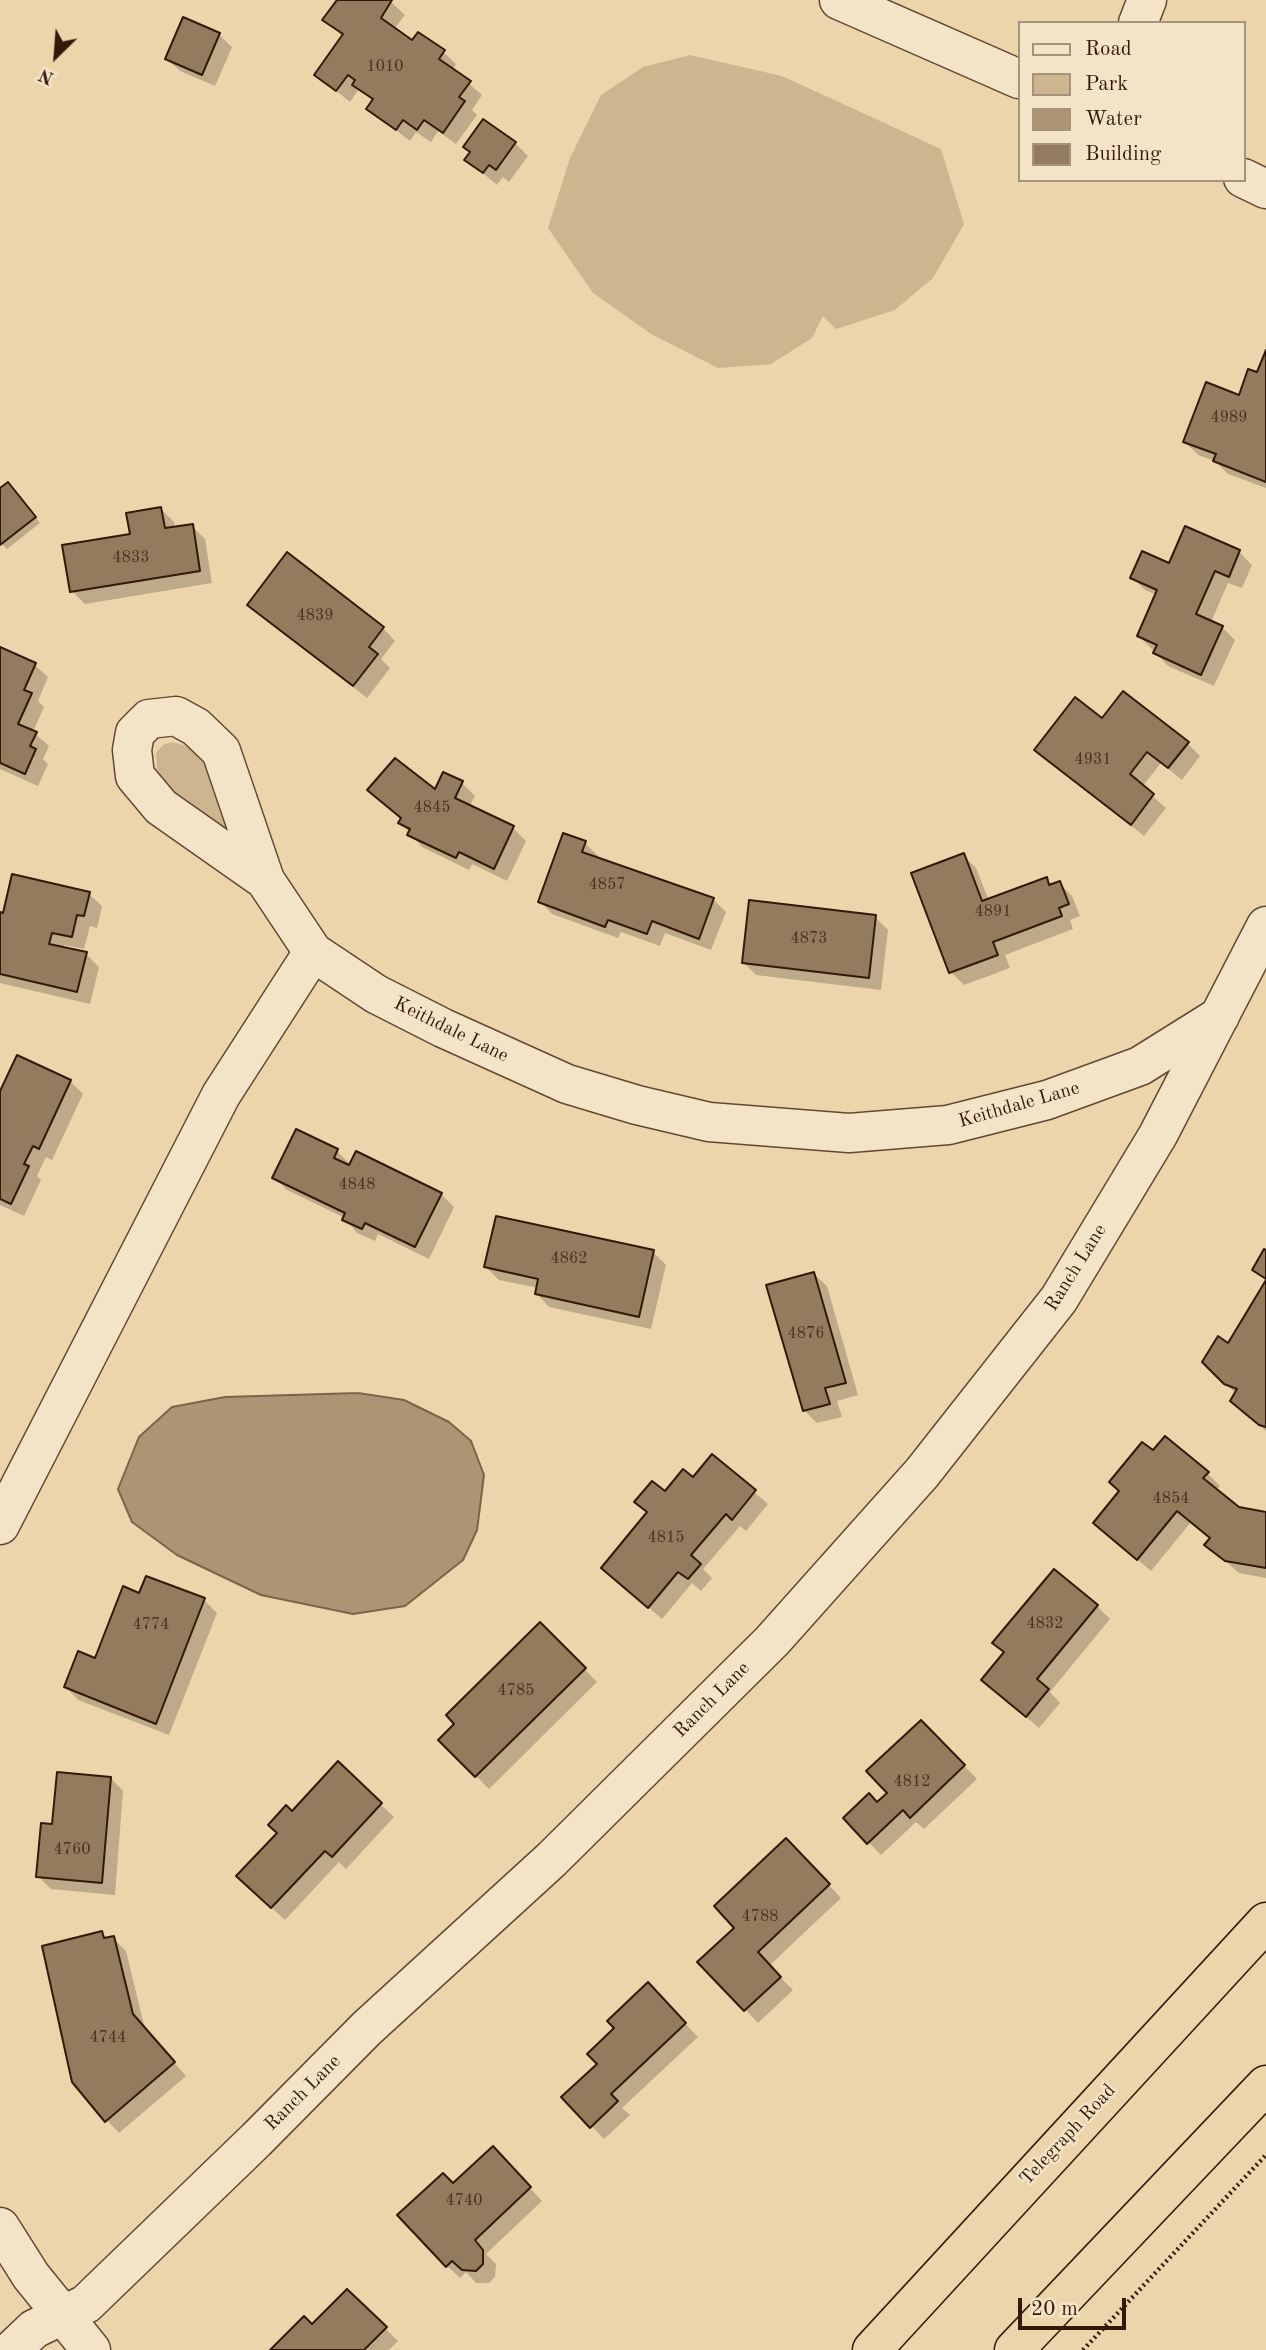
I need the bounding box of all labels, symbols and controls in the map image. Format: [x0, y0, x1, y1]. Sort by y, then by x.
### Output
north arrow [21, 21, 91, 91]
legend [1018, 21, 1245, 182]
text: Road [1085, 39, 1132, 60]
house number: 1010 [366, 57, 404, 77]
text: N [36, 64, 58, 87]
text: Park [1085, 74, 1128, 95]
text: Water [1085, 109, 1142, 130]
text: Building [1085, 144, 1161, 165]
house number: 4989 [1210, 408, 1248, 428]
house number: 4833 [112, 548, 150, 568]
house number: 4839 [296, 606, 334, 626]
house number: 4931 [1074, 750, 1112, 770]
house number: 4845 [413, 798, 451, 818]
house number: 4857 [588, 875, 626, 895]
house number: 4891 [974, 902, 1012, 922]
house number: 4873 [790, 929, 828, 949]
street label: Keithdale Lane [390, 992, 512, 1068]
street label: Keithdale Lane [956, 1077, 1082, 1133]
house number: 4848 [338, 1175, 376, 1195]
street label: Ranch Lane [1040, 1220, 1112, 1316]
house number: 4862 [550, 1249, 588, 1269]
house number: 4876 [787, 1324, 825, 1344]
house number: 4854 [1152, 1489, 1190, 1509]
house number: 4815 [647, 1528, 685, 1548]
house number: 4832 [1026, 1614, 1064, 1634]
house number: 4774 [132, 1615, 170, 1635]
street label: Ranch Lane [669, 1657, 755, 1743]
house number: 4785 [497, 1681, 535, 1701]
house number: 4812 [893, 1772, 931, 1792]
house number: 4760 [53, 1840, 91, 1860]
house number: 4788 [741, 1907, 779, 1927]
house number: 4744 [89, 2028, 127, 2048]
street label: Ranch Lane [260, 2050, 346, 2136]
street label: Telegraph Road [1015, 2080, 1121, 2190]
house number: 4740 [445, 2191, 483, 2211]
scale bar [1021, 2284, 1130, 2328]
text: 20 m [1031, 2299, 1078, 2320]

